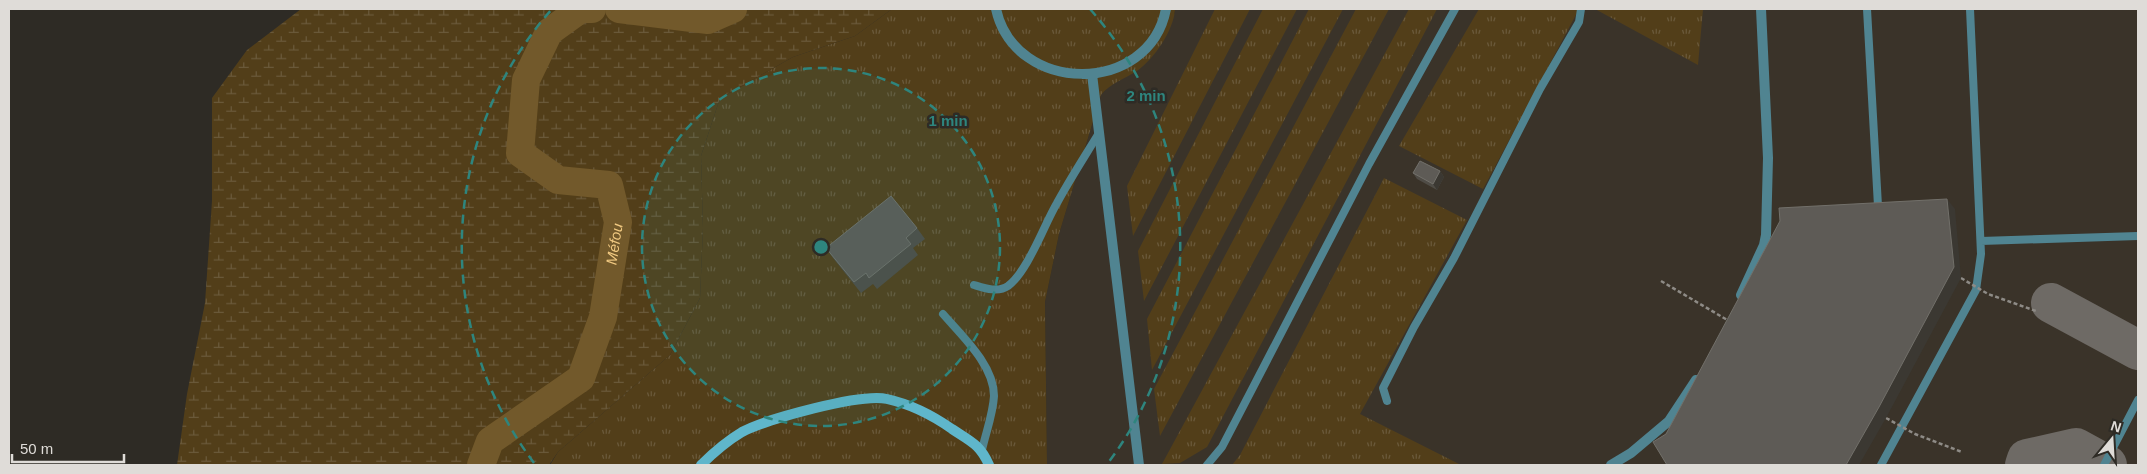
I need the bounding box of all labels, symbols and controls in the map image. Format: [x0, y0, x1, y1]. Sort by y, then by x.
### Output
text: 2 min [1126, 87, 1166, 104]
text: 1 min [928, 112, 968, 129]
water label: Méfou [602, 221, 626, 266]
centre of rings [812, 238, 830, 256]
north arrow [2087, 414, 2137, 464]
text: N [2109, 417, 2123, 436]
scale bar [12, 432, 125, 464]
text: 50 m [20, 440, 53, 457]

